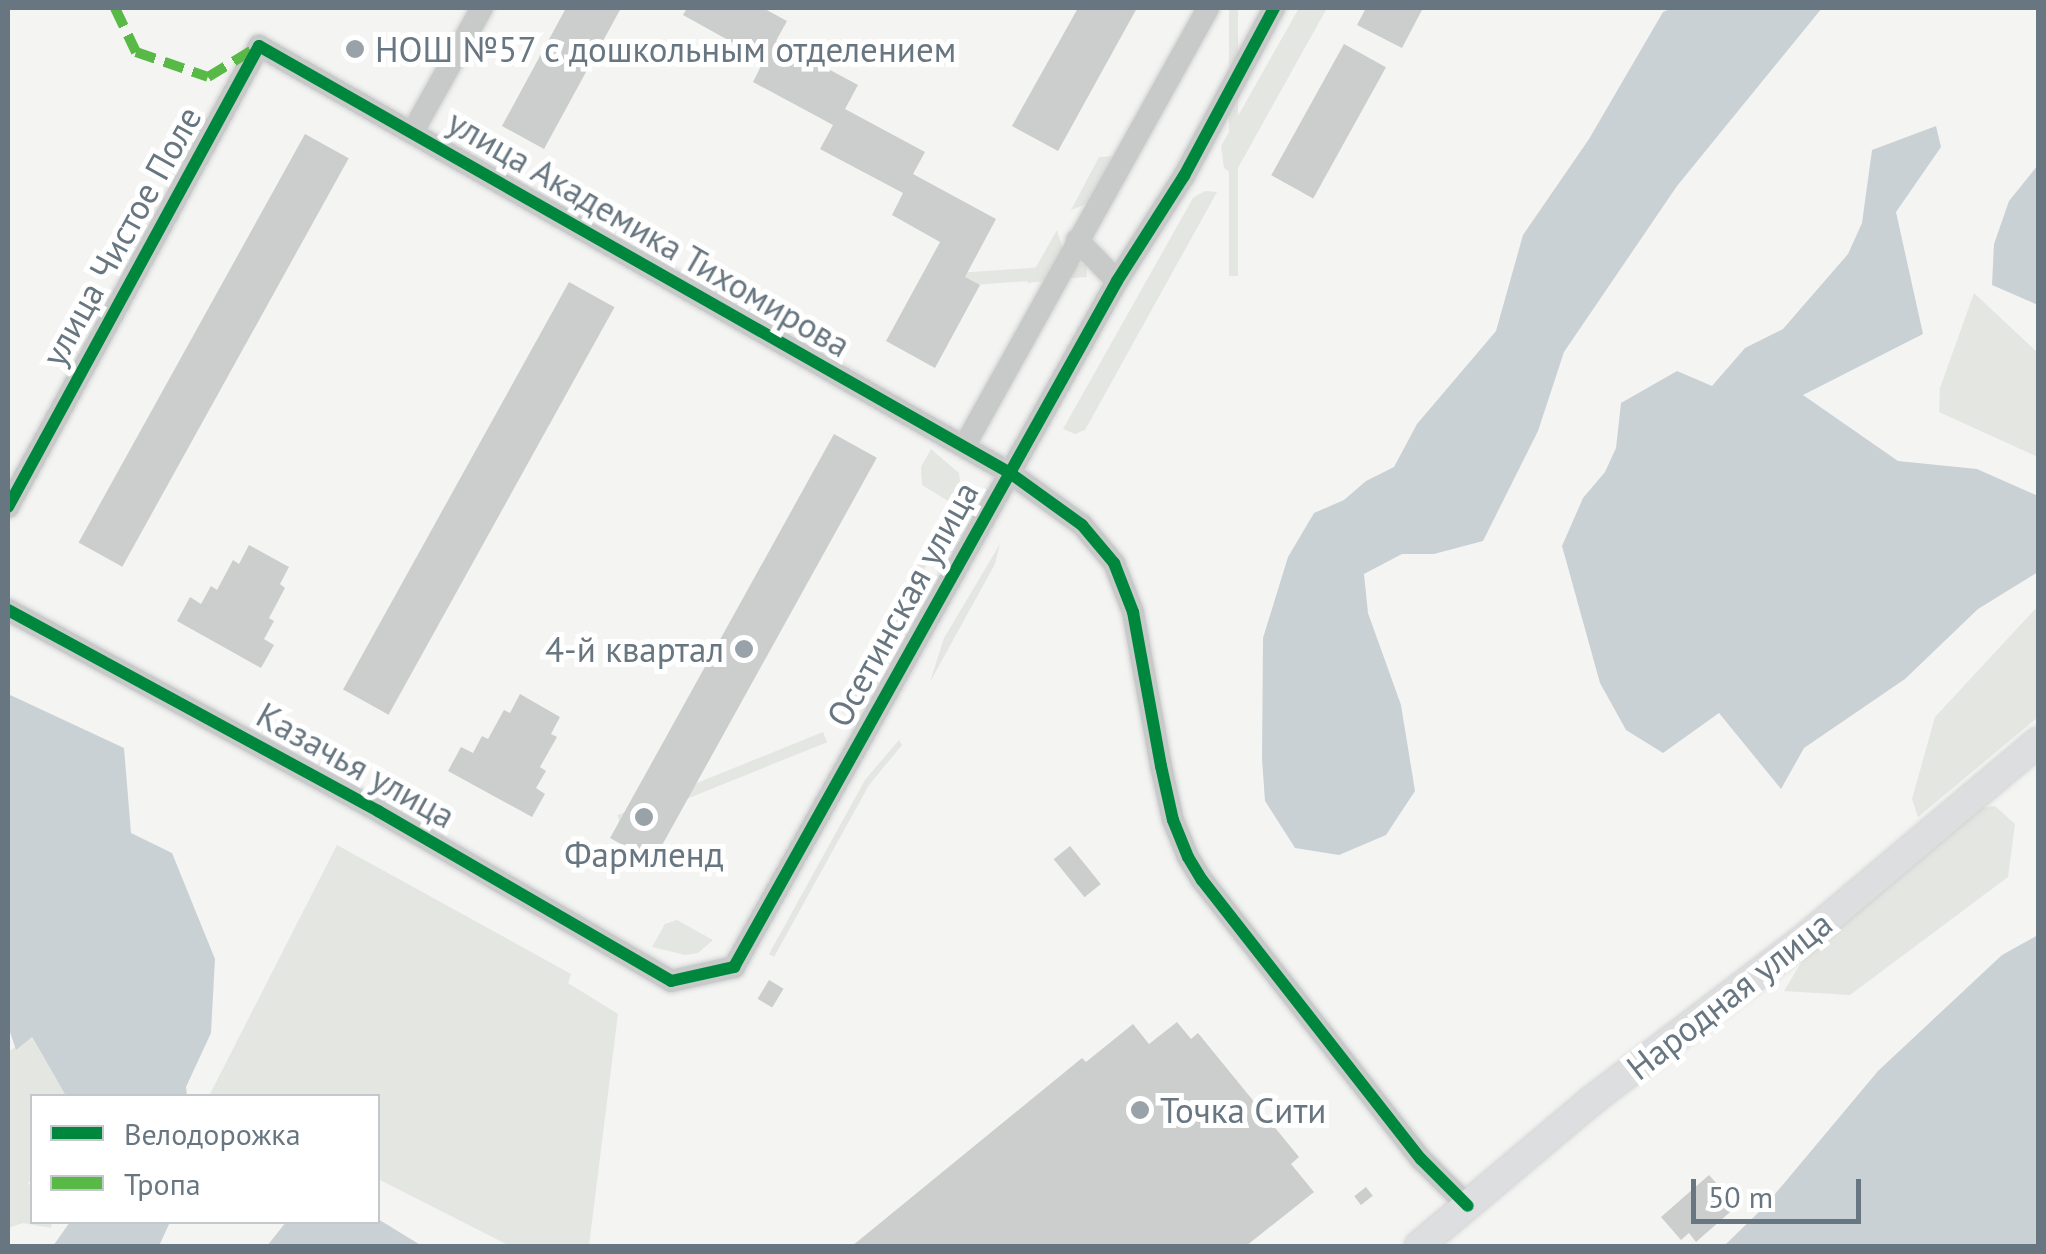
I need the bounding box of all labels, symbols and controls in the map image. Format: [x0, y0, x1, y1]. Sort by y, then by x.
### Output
place label: НОШ №57 с дошкольным отделением [375, 28, 958, 70]
marker: НОШ №57 с дошкольным отделением [344, 38, 366, 60]
street label: улица Чистое Поле [32, 99, 210, 373]
street label: улица Академика Тихомирова [439, 100, 859, 366]
street label: Осетинская улица [817, 474, 987, 734]
place label: 4-й квартал [545, 628, 724, 670]
marker: 4-й квартал [733, 638, 755, 660]
street label: Казачья улица [250, 693, 462, 837]
marker: Фармленд [633, 806, 655, 828]
place label: Фармленд [564, 833, 724, 875]
street label: Народная улица [1618, 902, 1840, 1088]
place label: Точка Сити [1160, 1089, 1326, 1131]
legend [30, 1094, 380, 1224]
marker: Точка Сити [1129, 1099, 1151, 1121]
text: Велодорожка [124, 1114, 301, 1153]
scale bar [1696, 1159, 1866, 1221]
text: Тропа [124, 1164, 201, 1203]
text: 50 m [1708, 1177, 1773, 1216]

